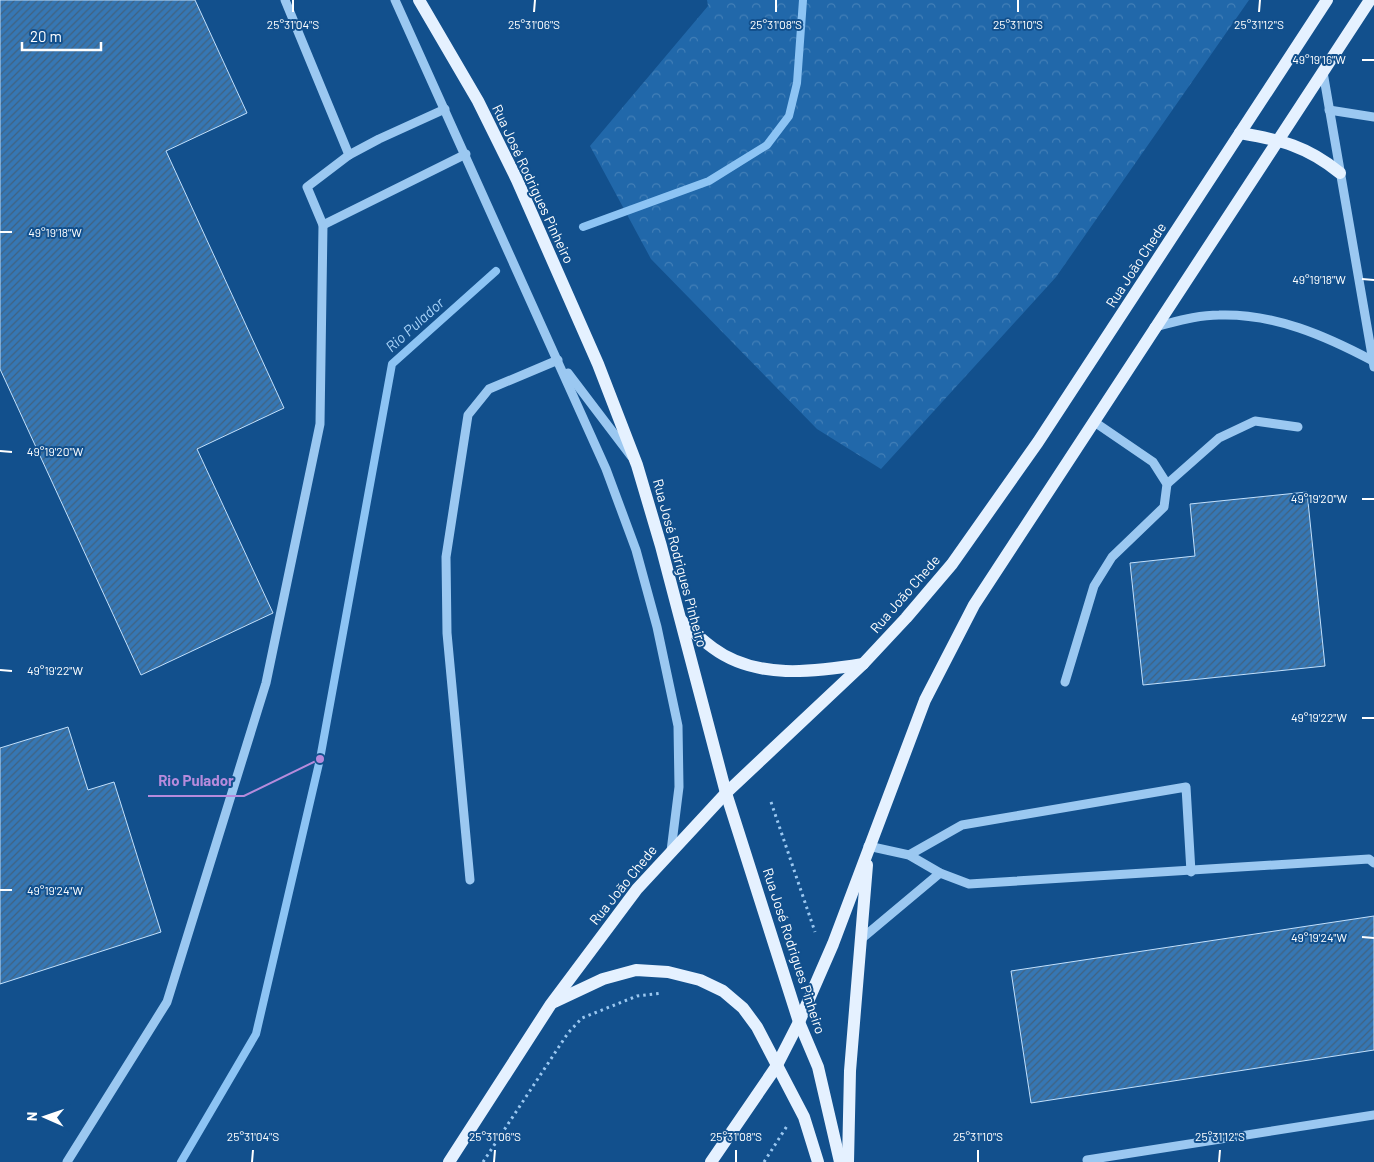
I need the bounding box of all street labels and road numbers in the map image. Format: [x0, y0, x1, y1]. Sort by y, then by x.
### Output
street label: Rua José Rodrigues Pinheiro [489, 102, 578, 266]
street label: Rua João Chede [1102, 219, 1169, 310]
street label: Rua José Rodrigues Pinheiro [650, 477, 711, 649]
street label: Rua João Chede [866, 551, 943, 636]
street label: Rua João Chede [585, 841, 660, 928]
street label: Rua José Rodrigues Pinheiro [760, 866, 829, 1036]

